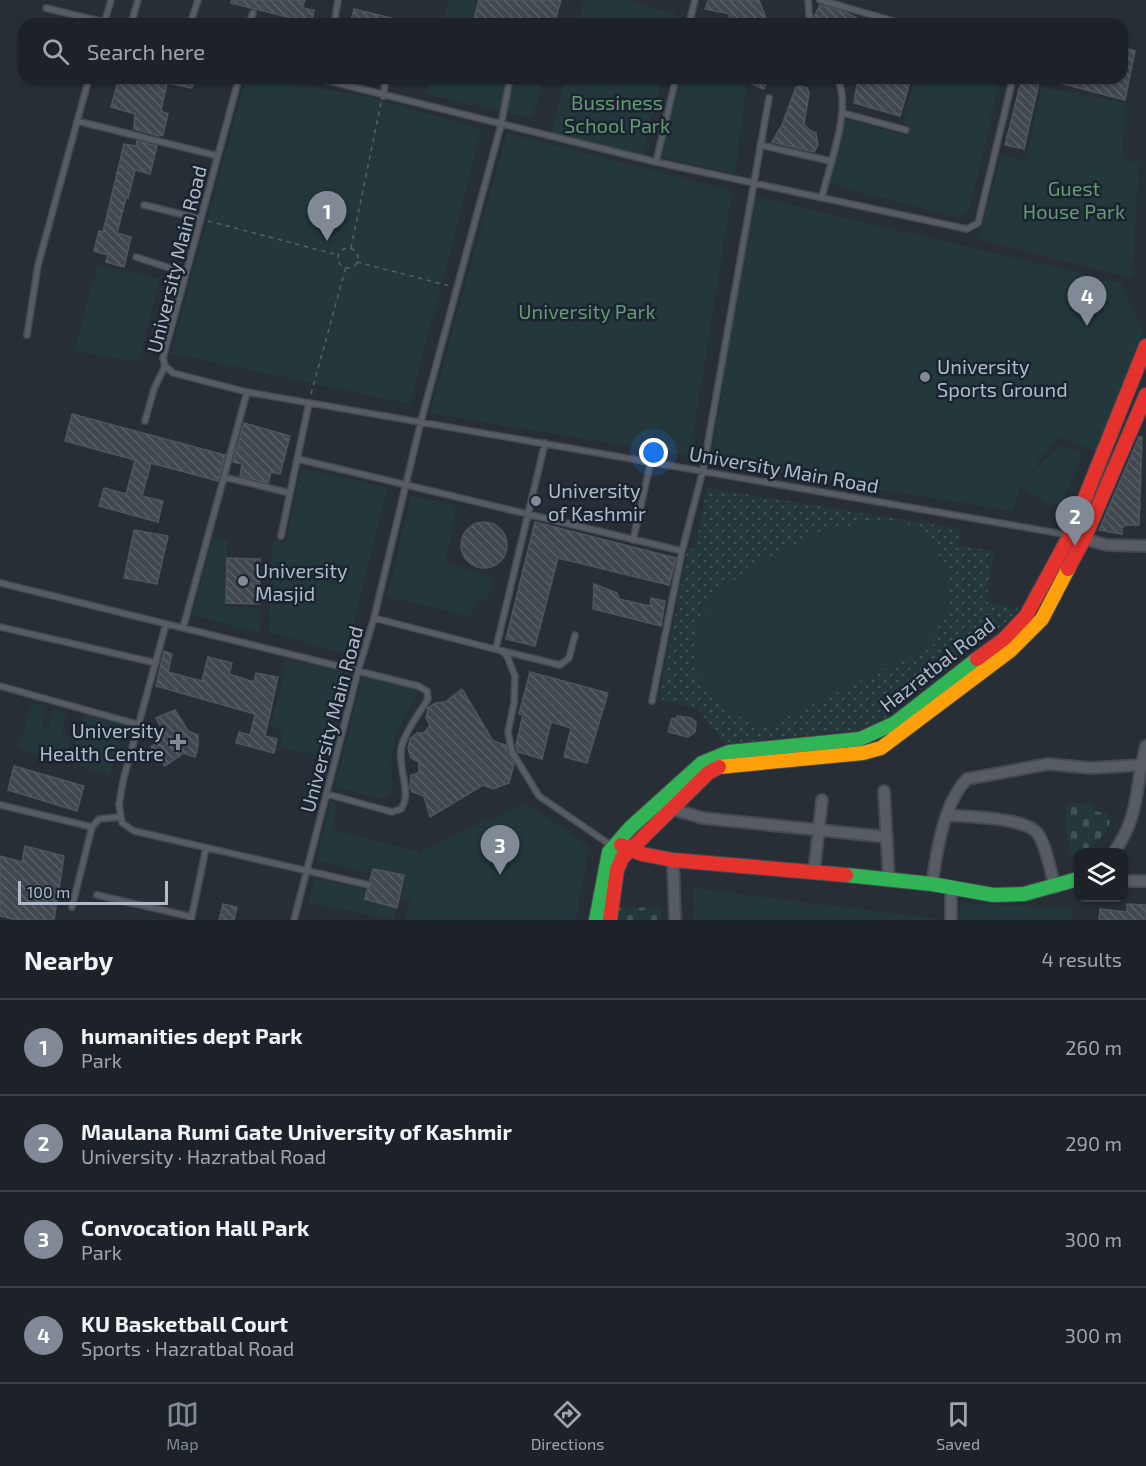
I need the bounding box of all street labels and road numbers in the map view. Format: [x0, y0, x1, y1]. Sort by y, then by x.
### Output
street label: University Main Road [141, 163, 211, 355]
street label: University Main Road [687, 441, 881, 497]
street label: Hazratbal Road [875, 612, 999, 716]
street label: University Main Road [295, 623, 367, 815]

